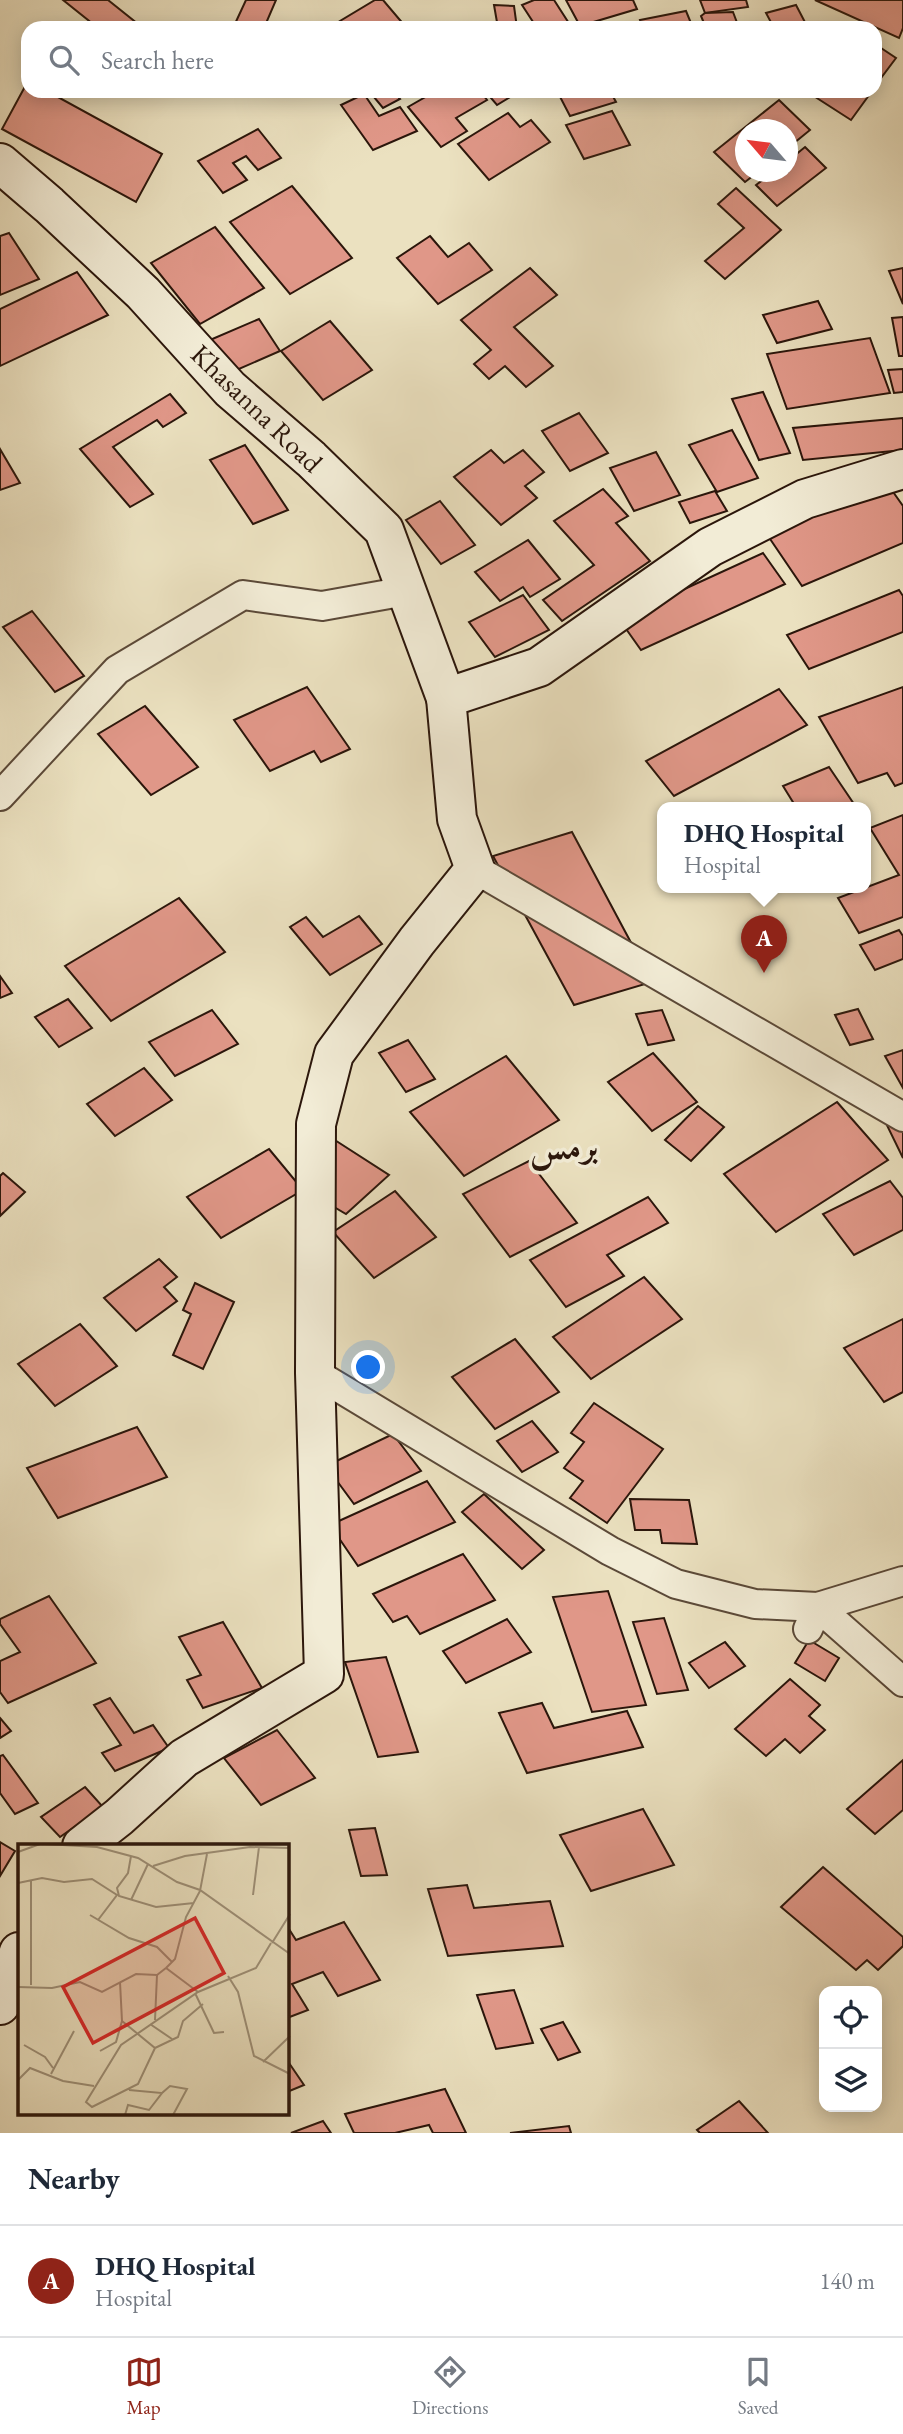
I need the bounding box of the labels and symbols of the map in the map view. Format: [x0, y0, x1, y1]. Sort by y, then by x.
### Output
north arrow [735, 119, 798, 182]
street label: Khasanna Road [183, 336, 331, 481]
pin: A [741, 915, 787, 973]
district label: برمس [530, 1123, 598, 1171]
your location [351, 1350, 385, 1384]
inset map [18, 1844, 289, 2116]

